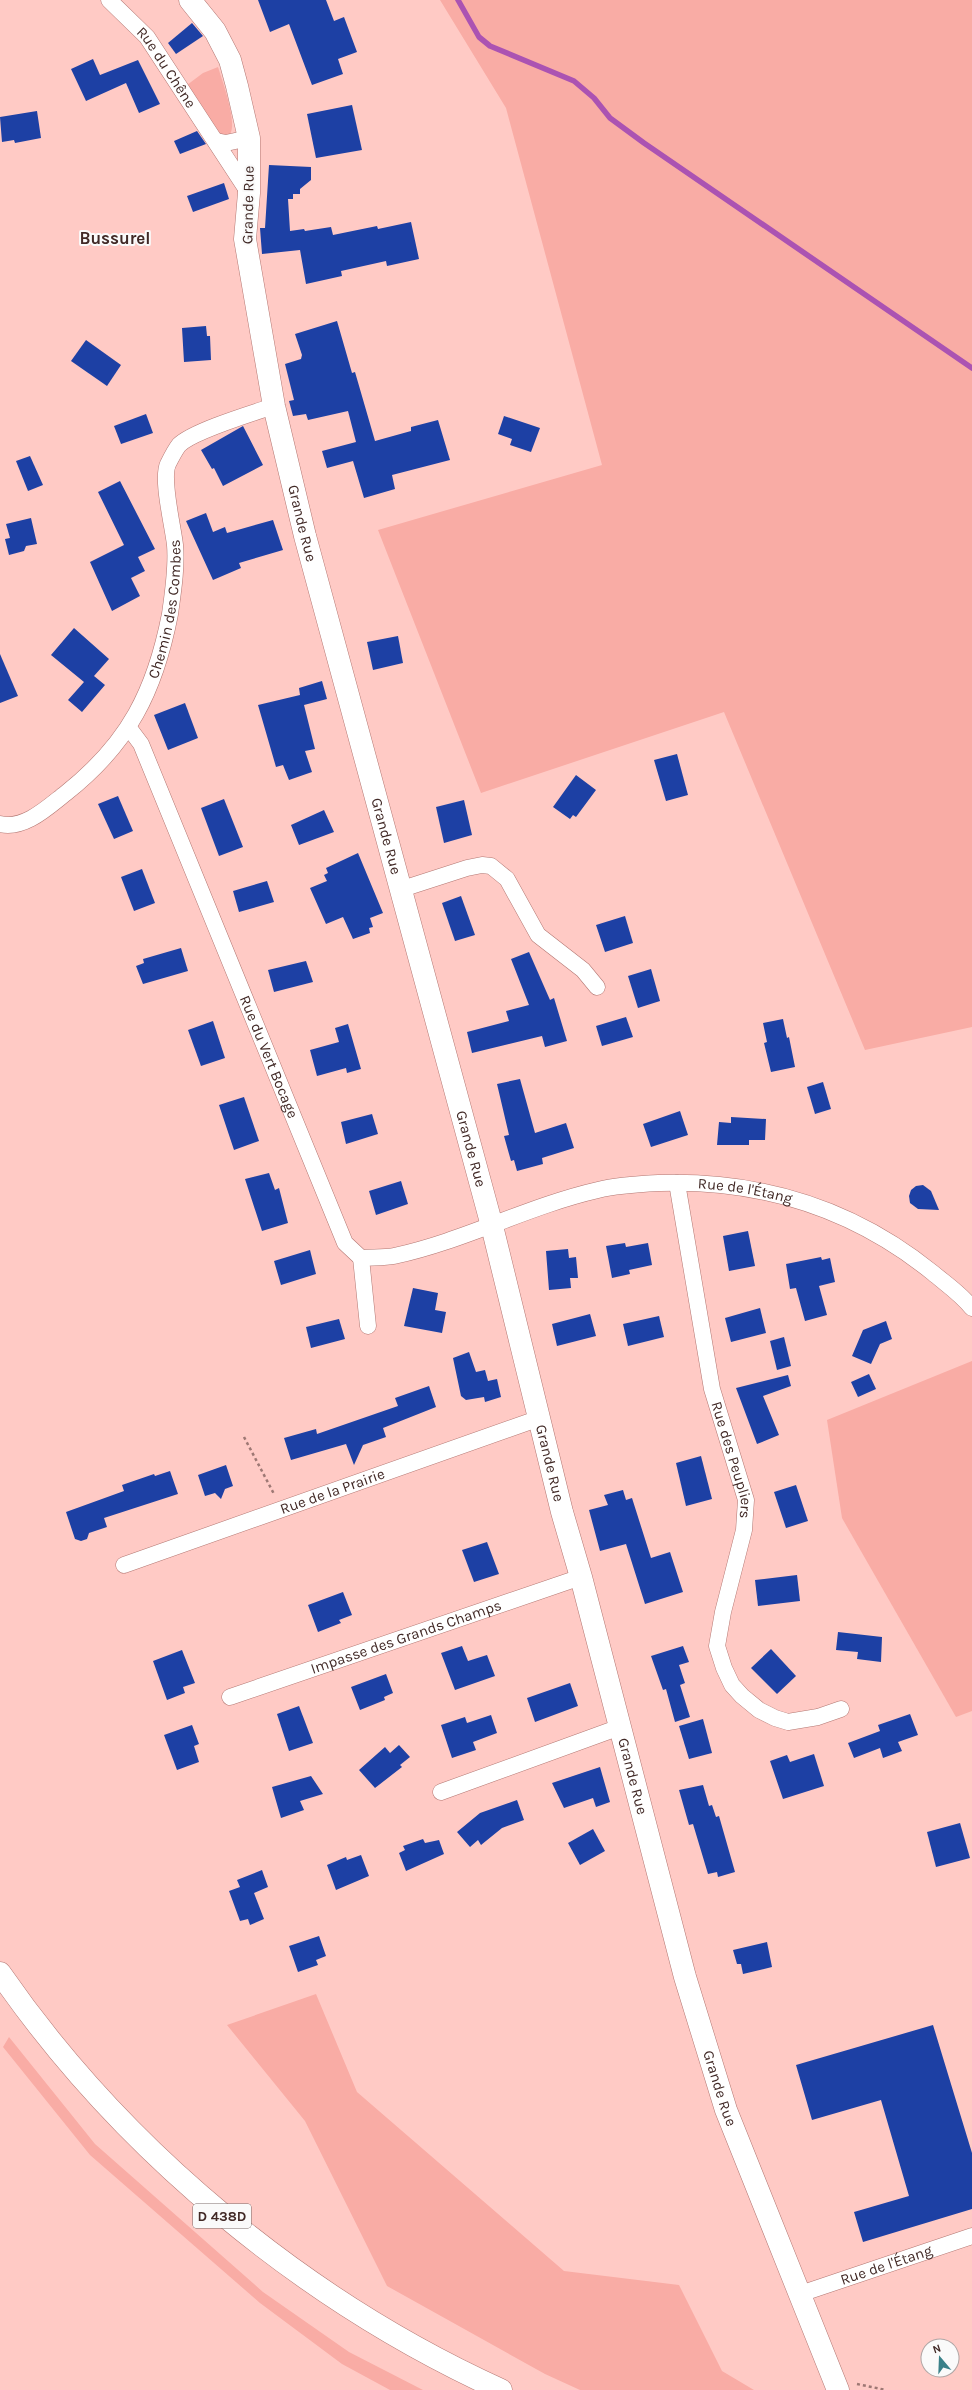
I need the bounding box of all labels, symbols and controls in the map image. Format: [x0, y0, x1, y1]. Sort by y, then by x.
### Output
street label: Rue du Chêne [133, 23, 200, 111]
street label: Grande Rue [238, 166, 258, 244]
district label: Bussurel [79, 228, 151, 248]
street label: Grande Rue [284, 483, 321, 564]
street label: Chemin des Combes [144, 539, 185, 681]
street label: Grande Rue [367, 796, 405, 876]
street label: Rue du Vert Bocage [236, 993, 302, 1121]
street label: Grande Rue [452, 1109, 490, 1189]
street label: Rue de l'Étang [697, 1174, 795, 1208]
street label: Rue des Peupliers [707, 1399, 755, 1519]
street label: Grande Rue [532, 1423, 568, 1503]
street label: Rue de la Prairie [278, 1465, 387, 1518]
street label: Impasse des Grands Champs [308, 1596, 504, 1678]
street label: Grande Rue [614, 1736, 651, 1817]
street label: Grande Rue [699, 2048, 741, 2129]
road number: D 438D [193, 2204, 251, 2228]
street label: Rue de l'Étang [838, 2241, 935, 2289]
north arrow [920, 2338, 960, 2378]
text: N [931, 2342, 943, 2356]

